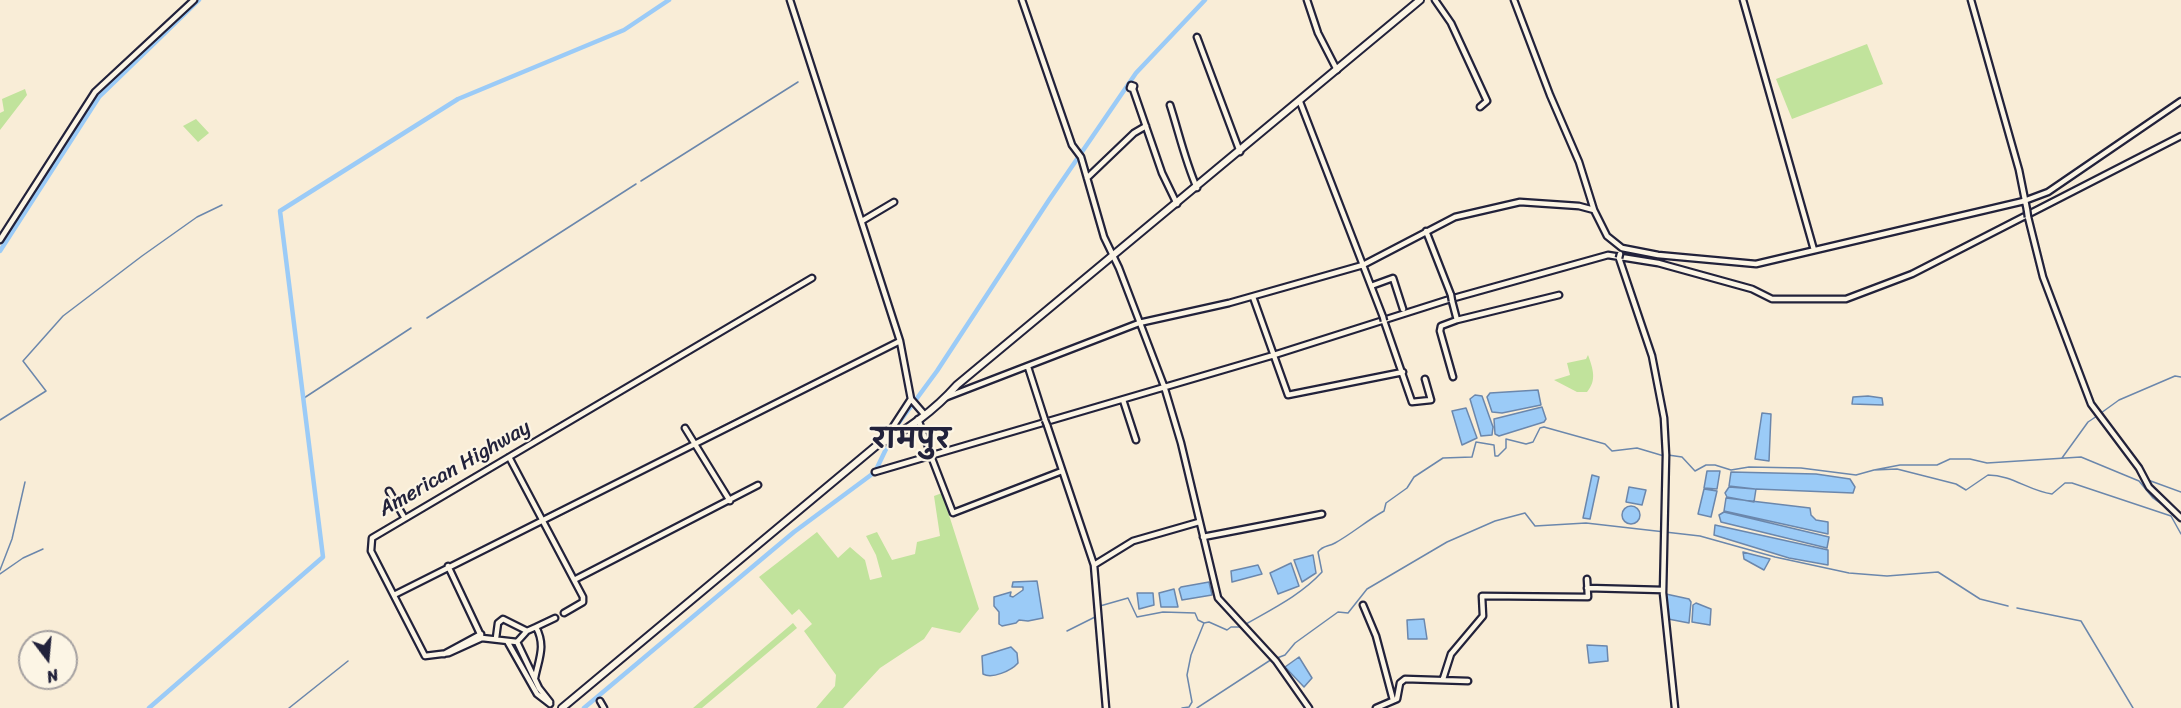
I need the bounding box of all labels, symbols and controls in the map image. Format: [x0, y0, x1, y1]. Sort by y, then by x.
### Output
street label: American Highway [375, 415, 535, 523]
district label: रामपुर [872, 425, 950, 457]
north arrow [18, 630, 78, 690]
text: N [43, 660, 62, 691]

